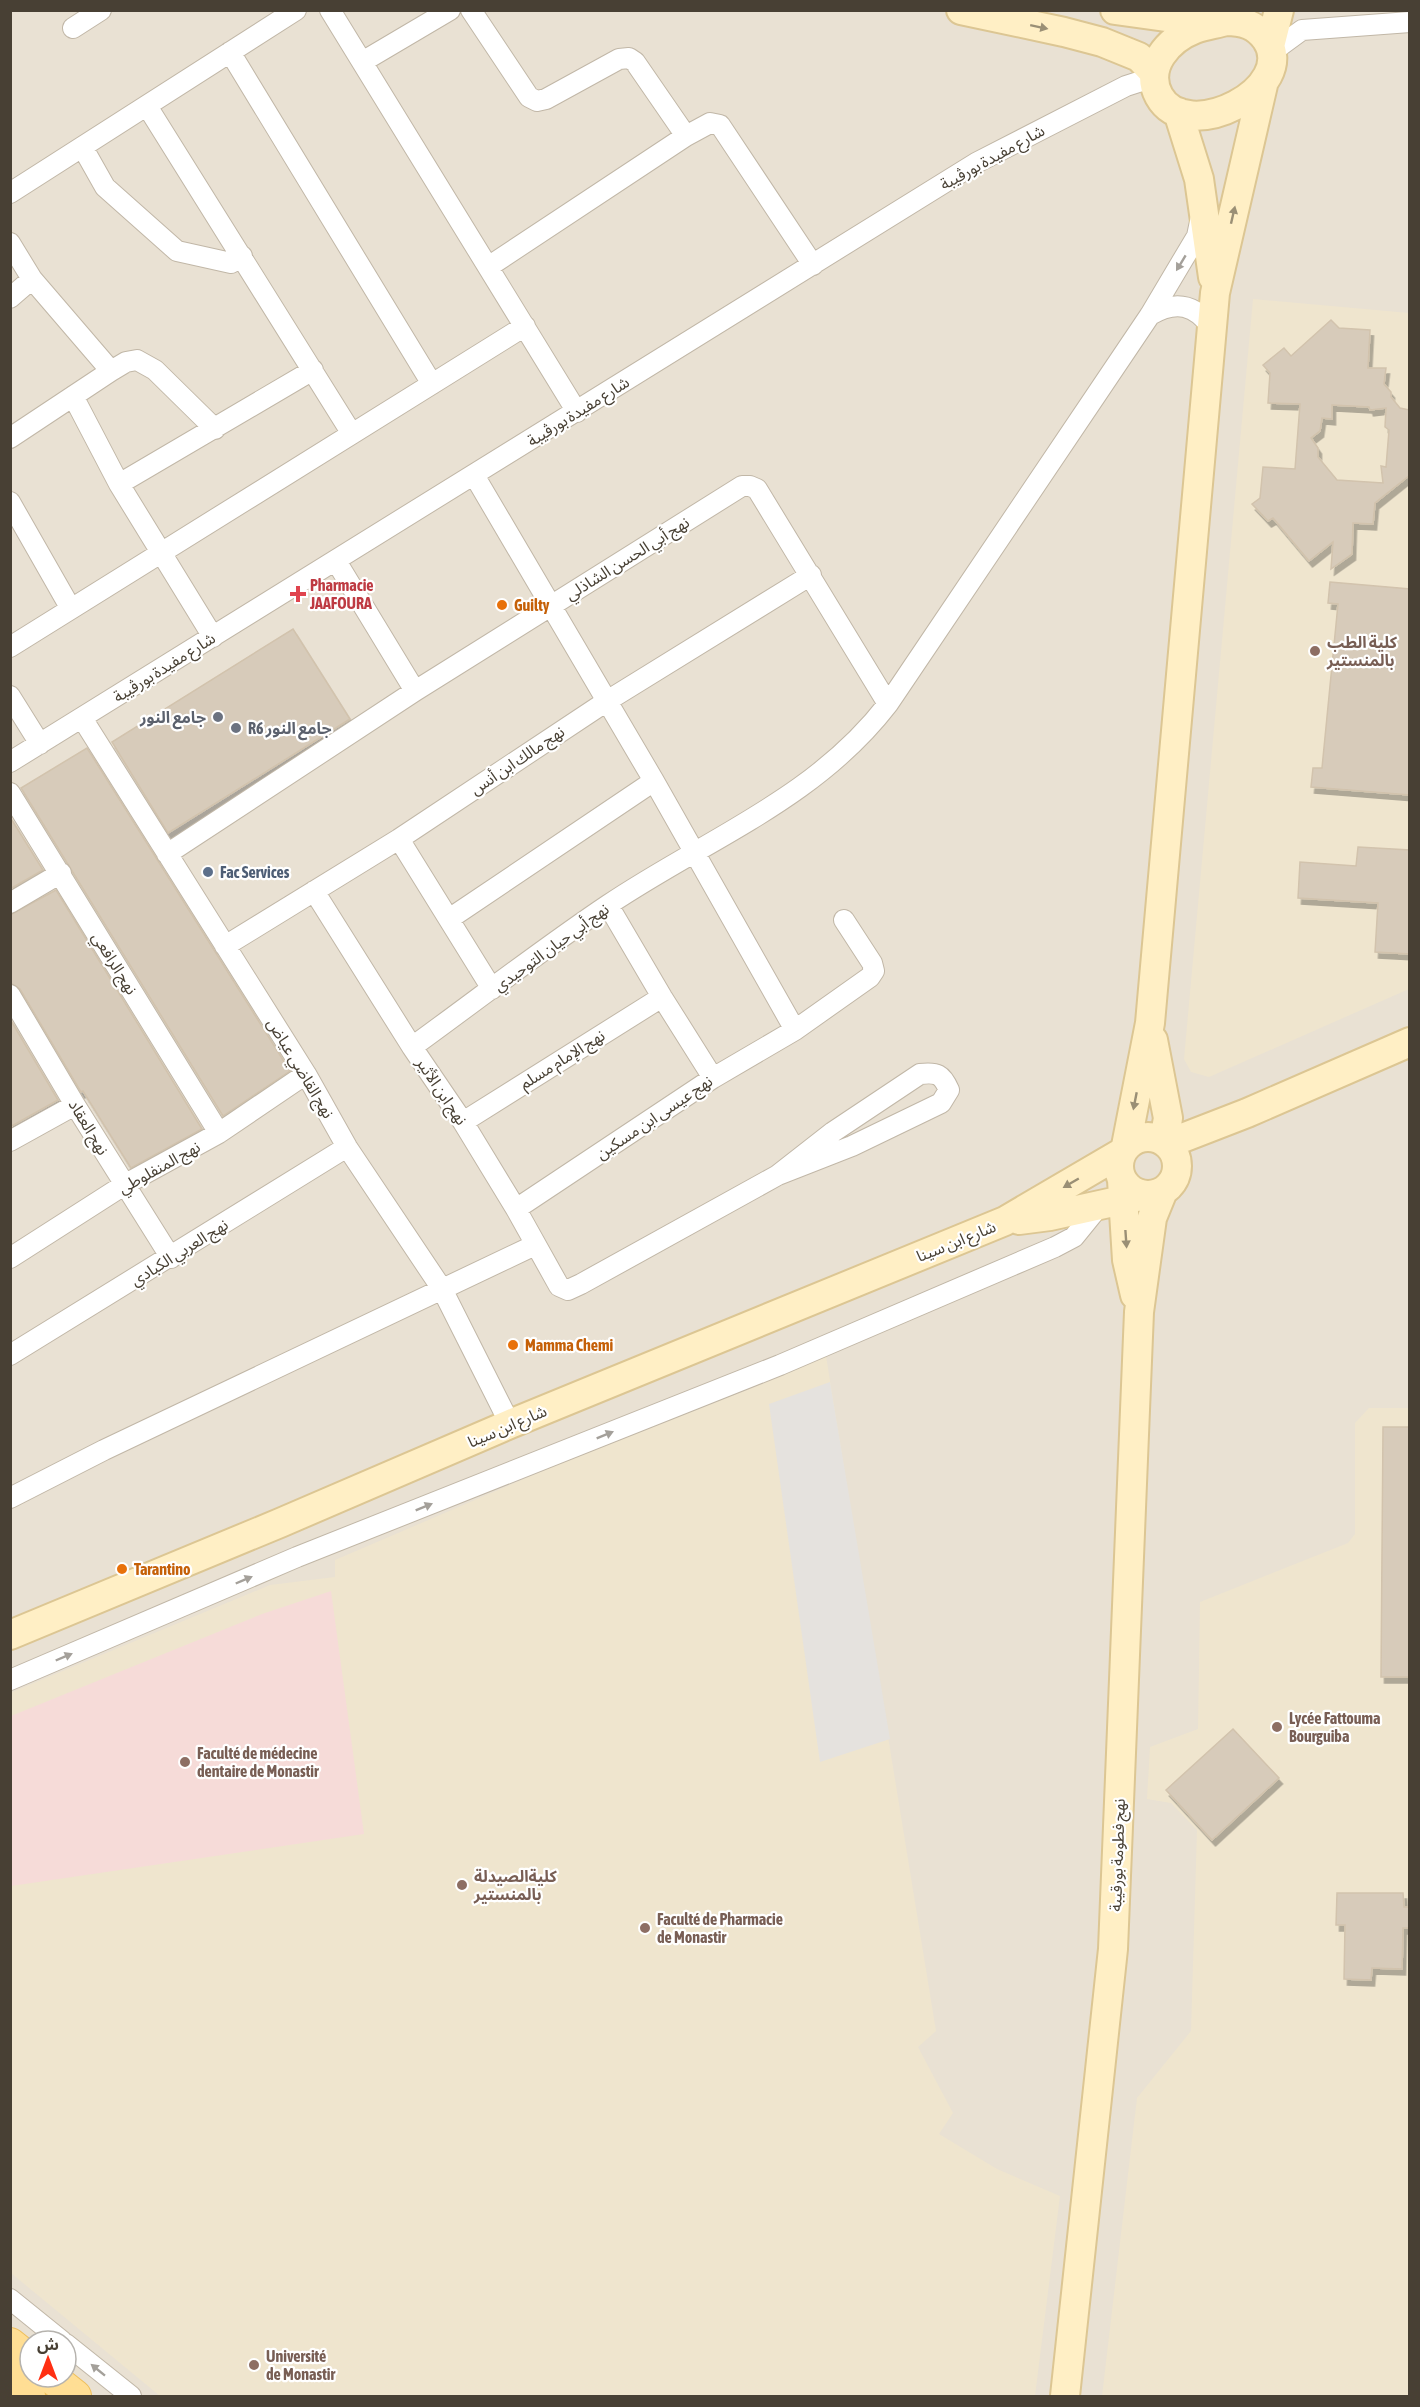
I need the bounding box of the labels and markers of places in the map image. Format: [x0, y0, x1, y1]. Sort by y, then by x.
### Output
place label: Pharmacie JAAFOURA [309, 576, 374, 612]
marker: Pharmacie JAAFOURA [291, 587, 305, 601]
place label: Guilty [514, 596, 550, 614]
marker: Guilty [495, 598, 509, 612]
place label: كلية الطب بالمنستير [1326, 633, 1398, 670]
marker: كلية الطب بالمنستير [1308, 644, 1322, 658]
place label: جامع النور [139, 708, 206, 730]
marker: جامع النور [211, 710, 225, 724]
place label: R6 جامع النور [248, 719, 332, 741]
marker: R6 جامع النور [229, 721, 243, 735]
place label: Fac Services [220, 863, 290, 881]
marker: Fac Services [201, 865, 215, 879]
place label: Mamma Chemi [525, 1336, 614, 1354]
marker: Mamma Chemi [506, 1338, 520, 1352]
place label: Tarantino [134, 1560, 191, 1578]
marker: Tarantino [115, 1562, 129, 1576]
place label: Lycée Fattouma Bourguiba [1289, 1709, 1381, 1745]
marker: Lycée Fattouma Bourguiba [1270, 1720, 1284, 1734]
place label: Faculté de médecine dentaire de Monastir [197, 1744, 319, 1780]
marker: Faculté de médecine dentaire de Monastir [178, 1755, 192, 1769]
place label: كليةالصيدلة بالمنستير [473, 1867, 557, 1904]
marker: كليةالصيدلة بالمنستير [455, 1878, 469, 1892]
place label: Faculté de Pharmacie de Monastir [657, 1910, 783, 1946]
marker: Faculté de Pharmacie de Monastir [638, 1921, 652, 1935]
place label: Université de Monastir [266, 2347, 335, 2383]
marker: Université de Monastir [247, 2358, 261, 2372]

